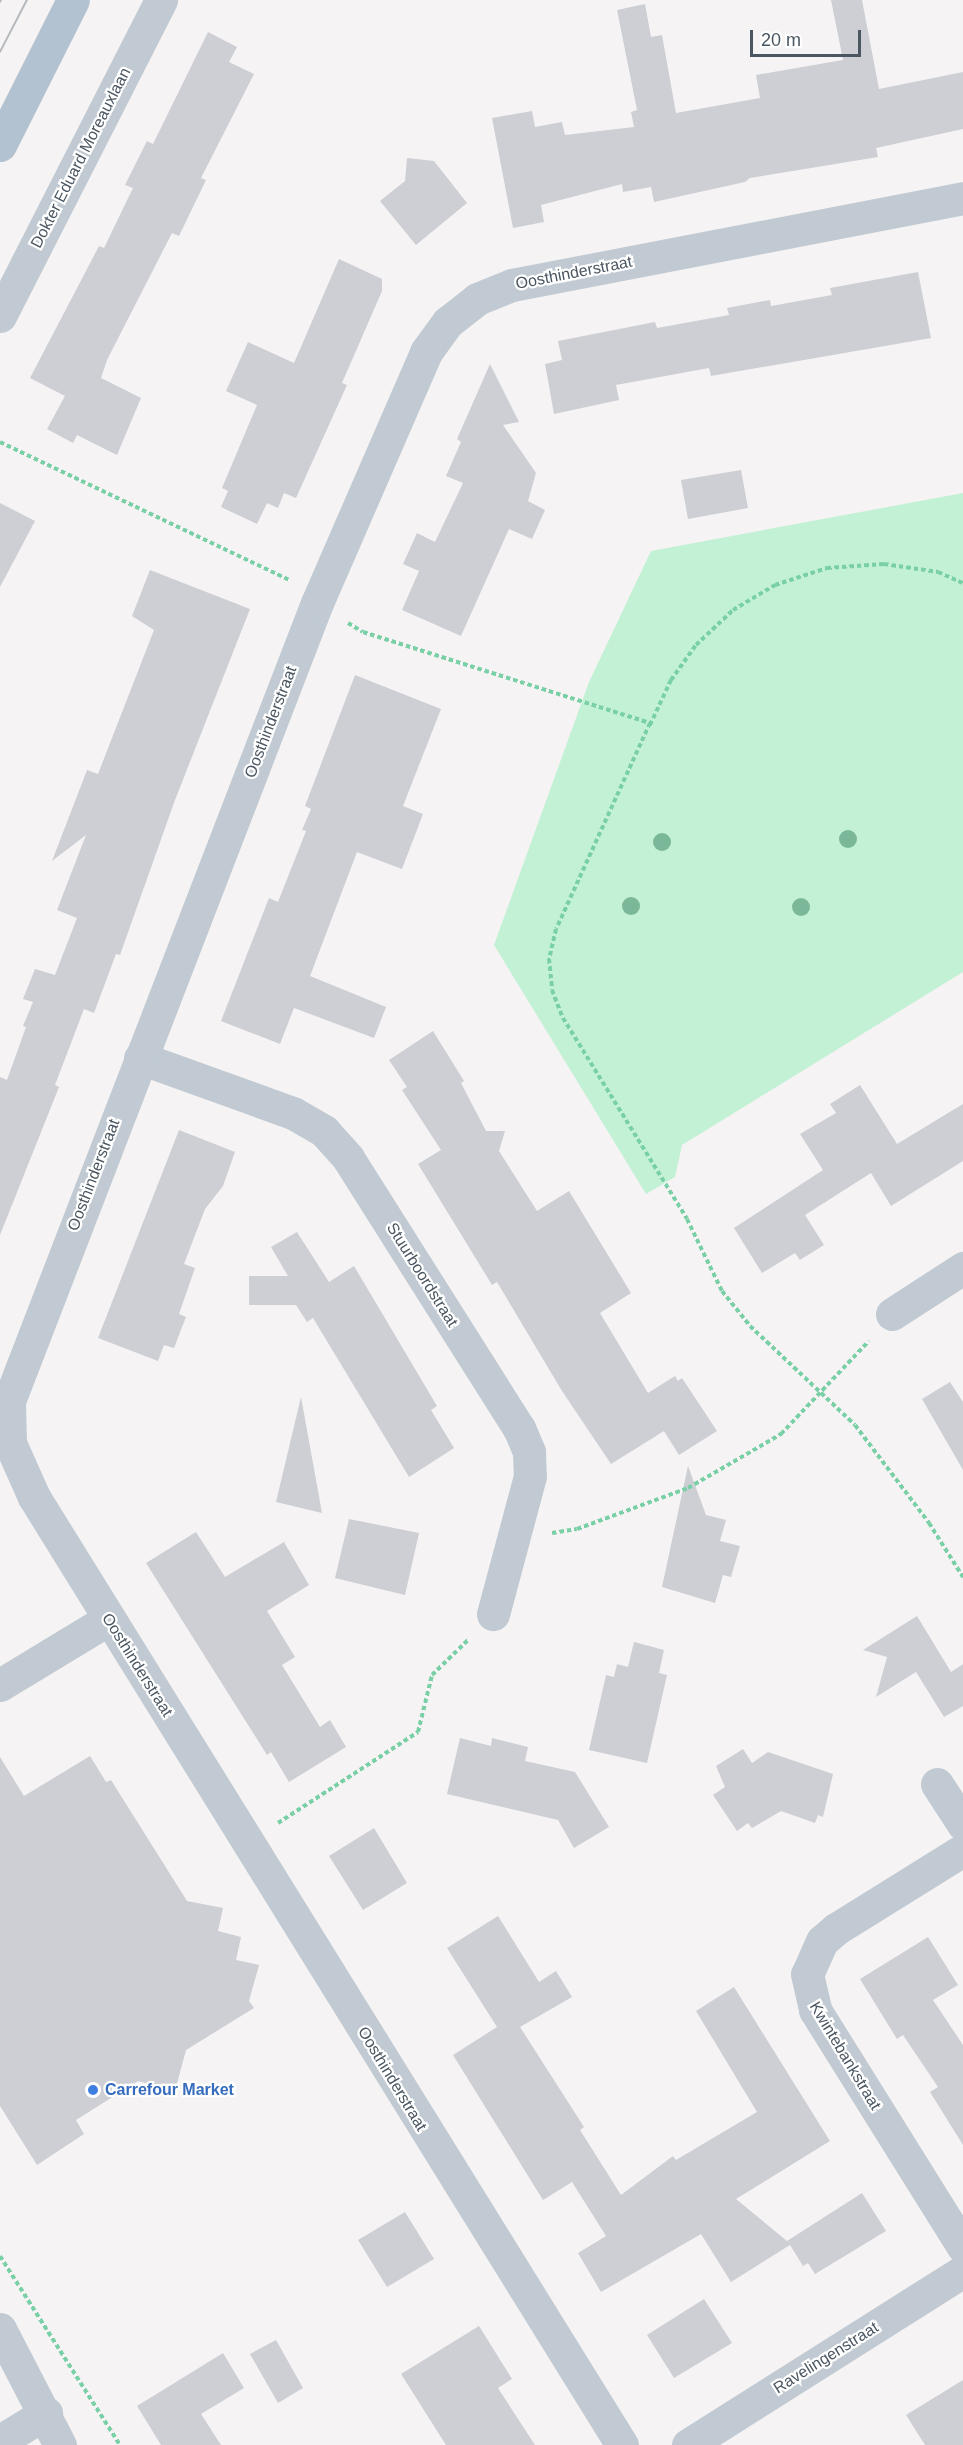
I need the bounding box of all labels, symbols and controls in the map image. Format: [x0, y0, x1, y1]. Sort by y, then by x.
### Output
scale bar [753, 18, 864, 56]
text: 20 m [761, 30, 801, 50]
street label: Dokter Eduard Moreauxlaan [27, 64, 135, 252]
street label: Oosthinderstraat [514, 252, 634, 294]
street label: Oosthinderstraat [241, 663, 301, 781]
street label: Oosthinderstraat [64, 1116, 124, 1234]
street label: Stuurboordstraat [382, 1219, 462, 1331]
street label: Oosthinderstraat [98, 1610, 176, 1720]
street label: Kwintebankstraat [805, 1998, 885, 2114]
street label: Oosthinderstraat [353, 2023, 431, 2135]
place label: Carrefour Market [105, 2080, 234, 2100]
marker: Carrefour Market [86, 2083, 100, 2097]
street label: Ravelingenstraat [770, 2318, 882, 2398]

